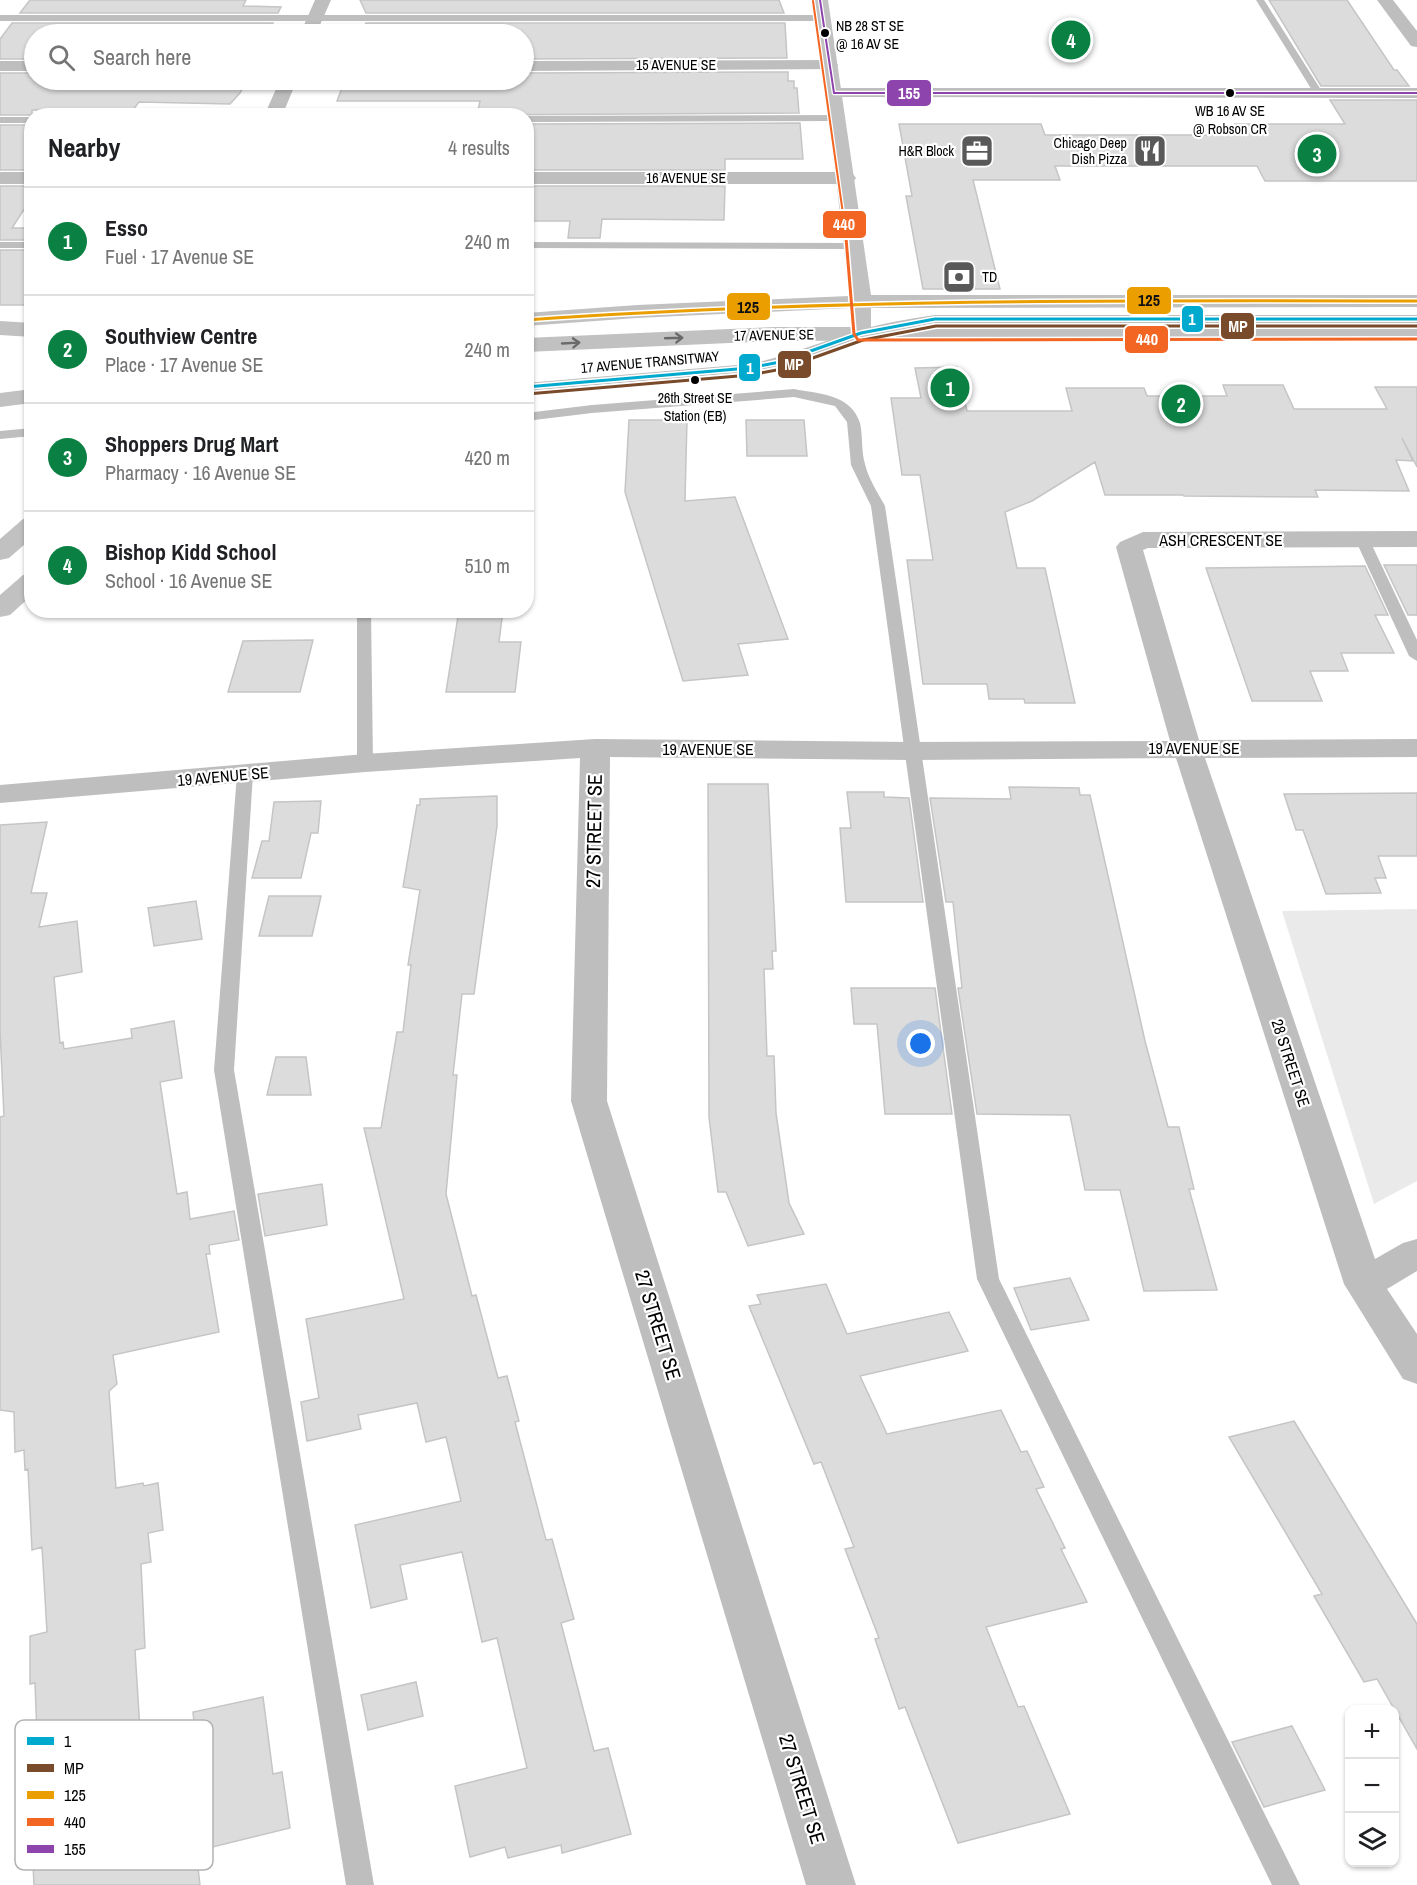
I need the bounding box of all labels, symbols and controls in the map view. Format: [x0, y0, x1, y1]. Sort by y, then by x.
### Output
place label: NB 28 ST SE @ 16 AV SE [836, 17, 904, 53]
pin: 4 [1052, 18, 1090, 63]
search box [24, 24, 534, 90]
marker: NB 28 ST SE @ 16 AV SE [819, 27, 831, 39]
icon: search [45, 41, 78, 74]
text: Search here [93, 42, 191, 72]
street label: 15 AVENUE SE [636, 56, 716, 74]
line badge: 155 [886, 79, 932, 107]
text: 155 [898, 82, 920, 104]
marker: WB 16 AV SE @ Robson CR [1224, 87, 1236, 99]
place label: WB 16 AV SE @ Robson CR [1193, 102, 1267, 138]
text: Nearby [48, 130, 120, 165]
pin: 3 [1298, 132, 1336, 176]
office icon: H&R Block [959, 133, 995, 169]
restaurant icon: Chicago Deep Dish Pizza [1132, 133, 1168, 169]
text: 4 results [448, 134, 510, 161]
place label: Chicago Deep Dish Pizza [1054, 134, 1128, 168]
place label: H&R Block [899, 142, 954, 160]
street label: 16 AVENUE SE [646, 169, 726, 187]
line badge: 440 [822, 210, 867, 239]
text: Esso [105, 213, 148, 243]
text: 440 [833, 213, 855, 235]
text: 1 [63, 228, 72, 255]
text: 240 m [464, 228, 510, 255]
text: Fuel · 17 Avenue SE [105, 243, 254, 270]
bank icon: TD [941, 259, 977, 295]
place label: TD [982, 268, 997, 286]
line badge: 125 [1126, 286, 1172, 315]
text: 125 [1138, 289, 1160, 311]
line badge: 125 [726, 292, 771, 321]
text: 125 [737, 296, 759, 318]
line badge: 1 [1181, 305, 1204, 333]
text: 1 [1188, 308, 1196, 330]
line badge: MP [1220, 312, 1255, 340]
text: MP [1228, 315, 1248, 337]
text: Southview Centre [105, 321, 257, 351]
street label: 17 AVENUE SE [734, 325, 814, 345]
line badge: 440 [1124, 325, 1169, 354]
text: 440 [1136, 328, 1158, 350]
one-way arrow [663, 332, 683, 343]
text: 2 [63, 336, 72, 363]
text: 240 m [464, 336, 510, 363]
one-way arrow [560, 337, 580, 348]
street label: 17 AVENUE TRANSITWAY [580, 347, 720, 377]
line badge: MP [777, 350, 812, 379]
text: Place · 17 Avenue SE [105, 351, 263, 378]
line badge: 1 [738, 353, 761, 382]
text: MP [784, 353, 804, 375]
text: 1 [746, 357, 754, 379]
pin: 1 [930, 366, 970, 410]
marker: 26th Street SE Station (EB) [689, 374, 701, 386]
pin: 2 [1162, 382, 1200, 426]
place label: 26th Street SE Station (EB) [658, 389, 732, 425]
text: Shoppers Drug Mart [105, 429, 278, 459]
text: 3 [63, 444, 72, 471]
text: 420 m [464, 444, 510, 471]
text: Pharmacy · 16 Avenue SE [105, 459, 296, 486]
street label: ASH CRESCENT SE [1158, 529, 1283, 551]
text: Bishop Kidd School [105, 537, 276, 567]
text: 4 [63, 552, 72, 579]
text: 510 m [464, 552, 510, 579]
text: School · 16 Avenue SE [105, 567, 273, 594]
street label: 19 AVENUE SE [1148, 737, 1240, 759]
street label: 19 AVENUE SE [662, 738, 754, 760]
street label: 19 AVENUE SE [176, 761, 270, 791]
street label: 27 STREET SE [579, 774, 608, 888]
street label: 28 STREET SE [1266, 1016, 1316, 1110]
your location [906, 1029, 935, 1058]
street label: 27 STREET SE [629, 1267, 688, 1383]
map controls [1345, 1705, 1399, 1867]
button: + [1345, 1705, 1399, 1759]
legend [15, 1720, 213, 1870]
text: 1 [64, 1730, 72, 1752]
street label: 27 STREET SE [773, 1731, 832, 1847]
text: MP [64, 1757, 84, 1779]
button: − [1345, 1759, 1399, 1813]
text: 125 [64, 1784, 86, 1806]
text: 440 [64, 1811, 86, 1833]
button: layers [1345, 1813, 1399, 1867]
text: 155 [64, 1838, 86, 1860]

